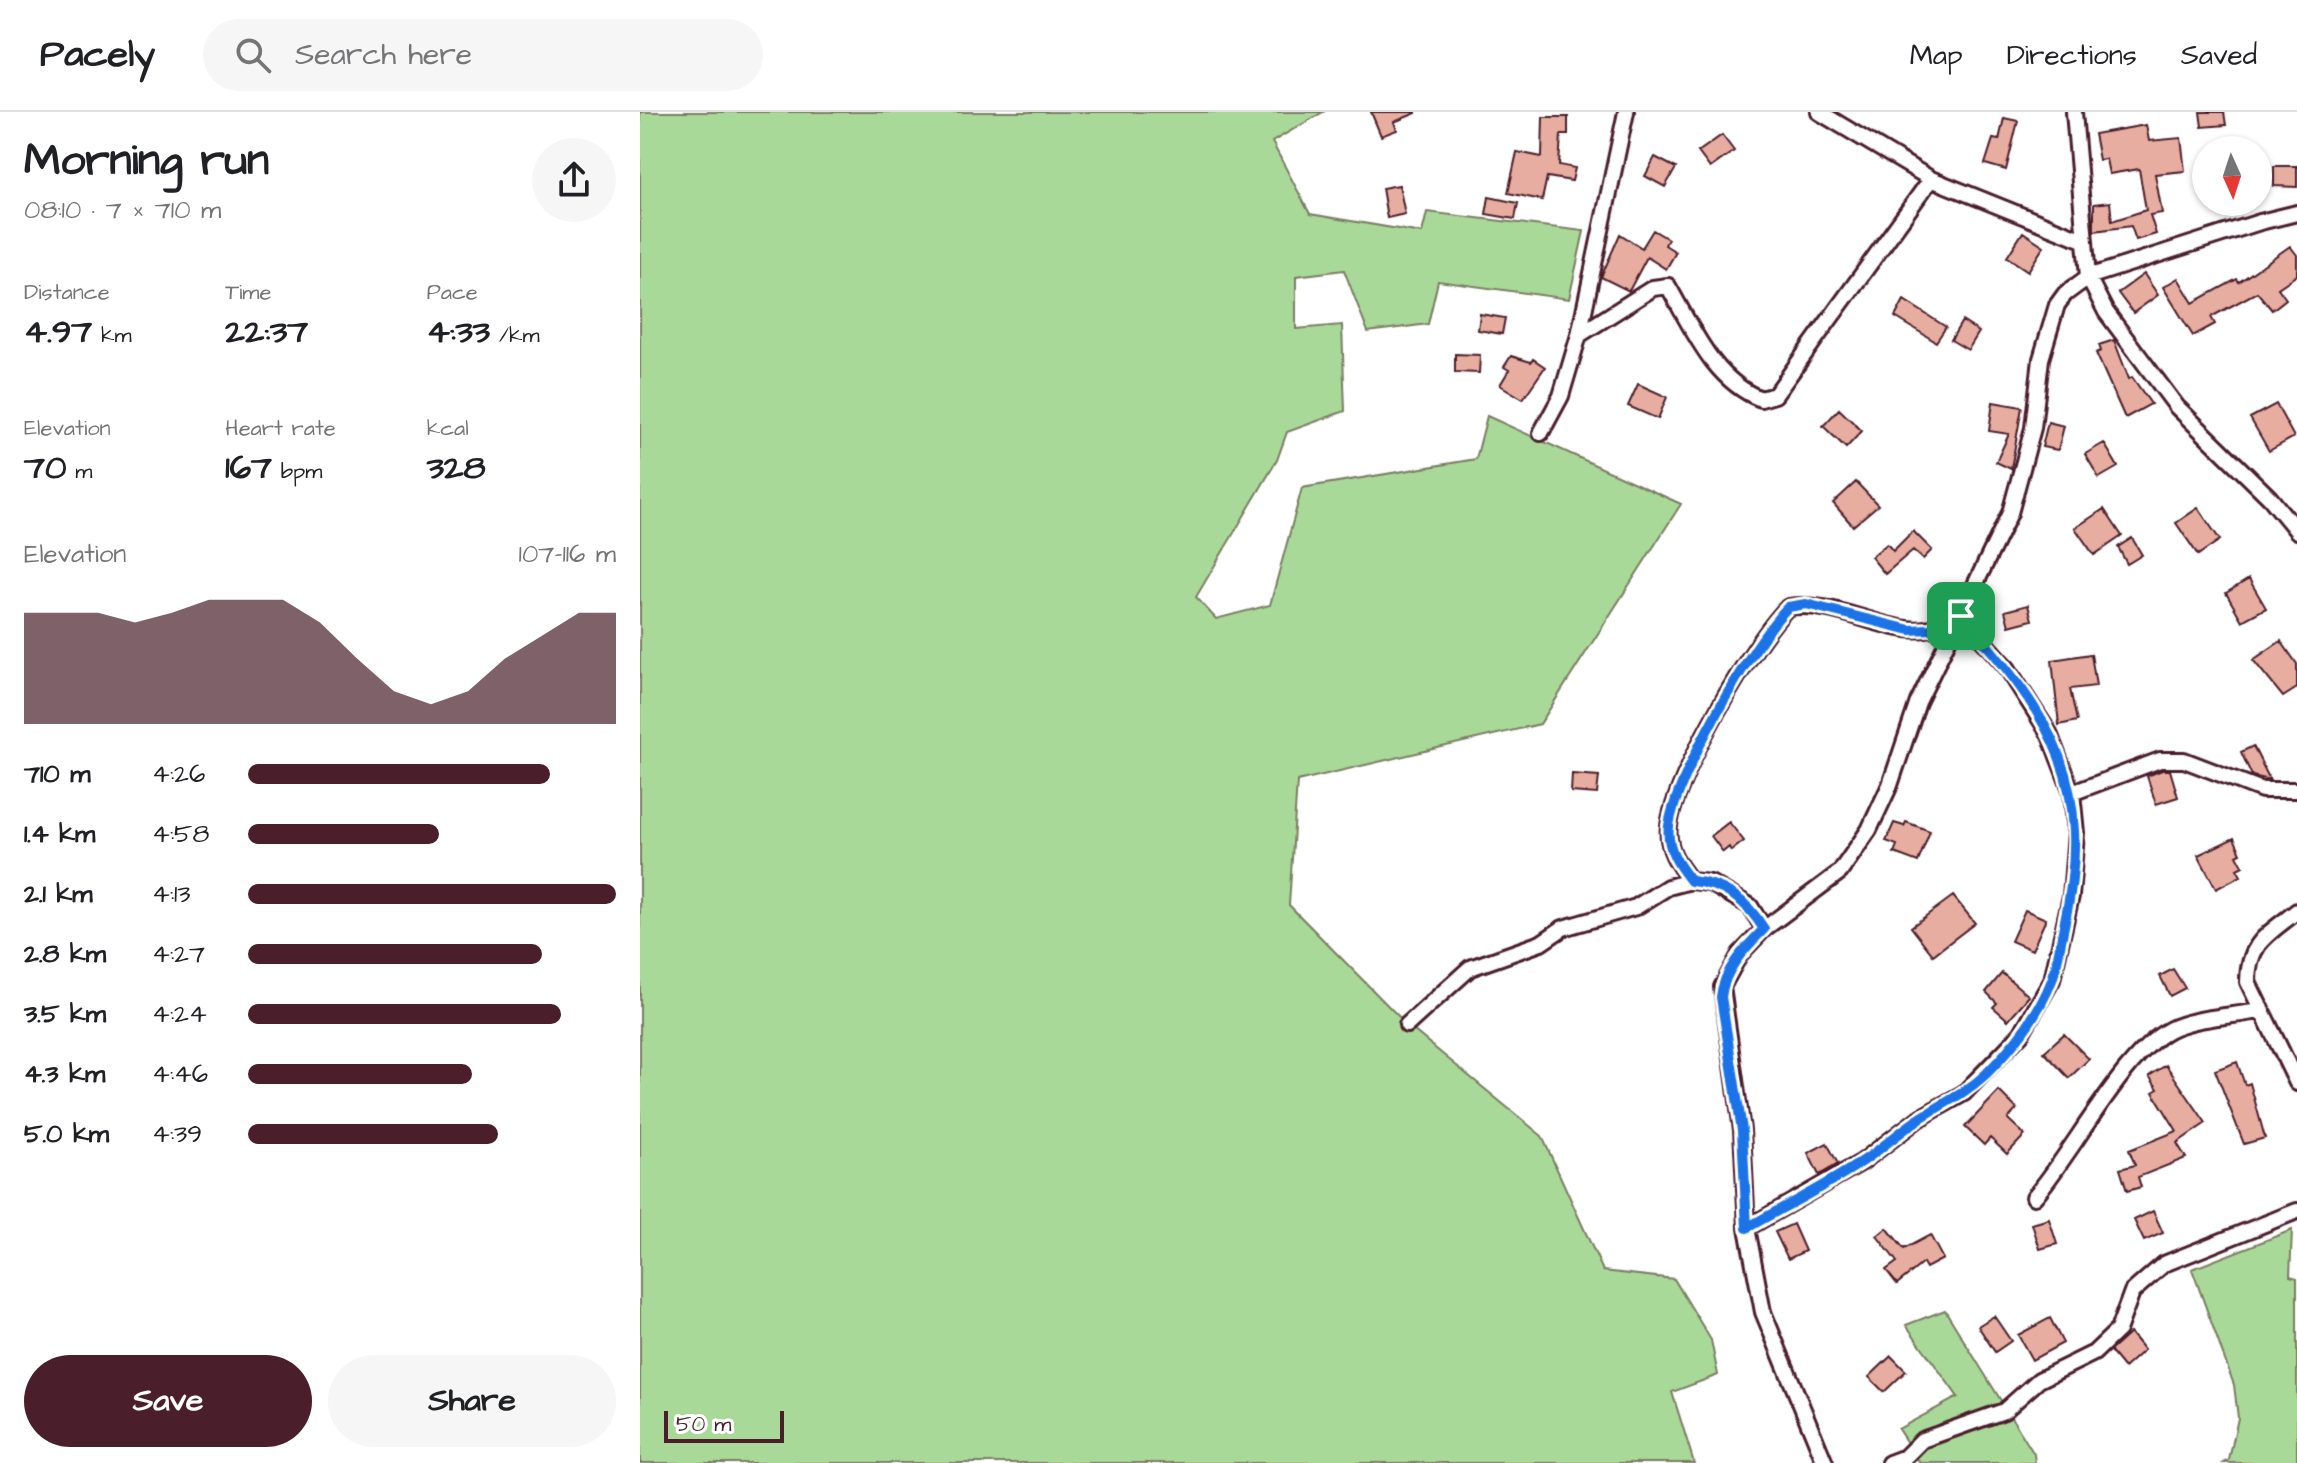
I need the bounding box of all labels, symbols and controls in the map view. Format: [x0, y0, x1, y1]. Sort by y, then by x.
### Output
search box [203, 19, 763, 91]
text: Pacely [40, 29, 155, 81]
icon: search [231, 33, 275, 77]
text: Search here [295, 34, 472, 76]
text: Map [1910, 36, 1963, 75]
text: Directions [2007, 36, 2137, 75]
text: Saved [2181, 36, 2257, 75]
text: Morning run [24, 131, 269, 192]
north arrow [2192, 136, 2272, 216]
map controls [2192, 136, 2272, 216]
button: share [532, 138, 616, 222]
text: 08:10 · 7 × 710 m [24, 192, 221, 228]
text: Distance [24, 277, 110, 308]
text: Time [225, 277, 271, 308]
text: Pace [427, 277, 478, 308]
text: 4.97 [24, 308, 92, 356]
text: 22:37 [225, 308, 308, 356]
text: 4:33 [427, 308, 490, 356]
text: km [92, 320, 132, 351]
text: /km [490, 320, 540, 351]
text: Elevation [24, 413, 111, 444]
text: Heart rate [225, 413, 336, 444]
text: kcal [427, 413, 469, 444]
text: 70 [24, 444, 66, 492]
text: 167 [225, 444, 272, 492]
text: 328 [427, 444, 485, 492]
text: m [66, 456, 92, 487]
text: bpm [272, 456, 322, 487]
text: Elevation [24, 536, 126, 572]
text: 107–116 m [519, 536, 616, 572]
pin [1927, 582, 1995, 650]
icon: arrive [1939, 594, 1983, 638]
text: 710 m [24, 756, 90, 792]
text: 4:26 [152, 756, 205, 792]
text: 1.4 km [24, 816, 95, 852]
text: 4:58 [152, 816, 209, 852]
text: 2.1 km [24, 876, 92, 912]
text: 4:13 [152, 876, 191, 912]
text: 2.8 km [24, 936, 106, 972]
text: 4:27 [152, 936, 205, 972]
text: 3.5 km [24, 996, 106, 1032]
text: 4:24 [152, 996, 207, 1032]
text: 4.3 km [24, 1056, 105, 1092]
text: 4:46 [152, 1056, 208, 1092]
text: 5.0 km [24, 1116, 109, 1152]
text: 4:39 [152, 1116, 202, 1152]
button: Save [24, 1355, 312, 1447]
button: Share [328, 1355, 616, 1447]
scale bar [664, 1407, 784, 1443]
text: 50 m [676, 1409, 731, 1440]

